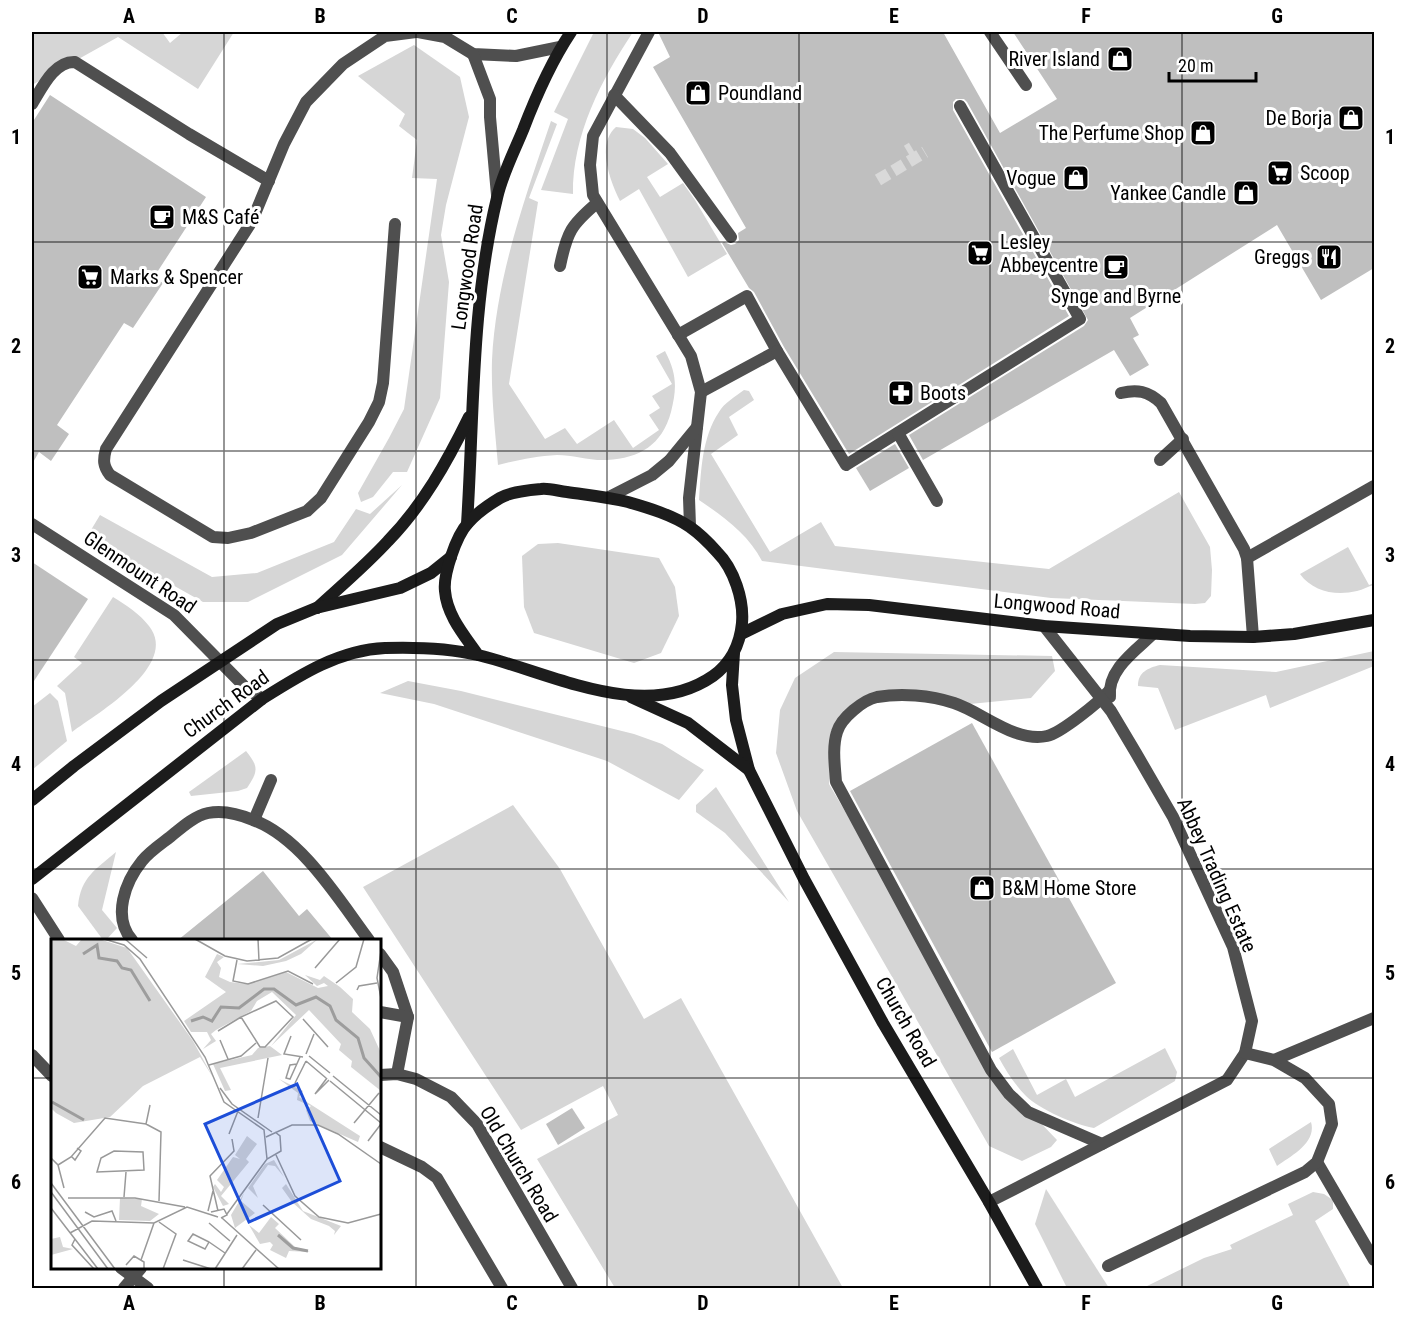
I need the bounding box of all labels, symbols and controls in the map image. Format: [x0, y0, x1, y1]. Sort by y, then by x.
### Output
text: A [123, 4, 135, 28]
text: B [314, 4, 326, 28]
text: C [506, 4, 518, 28]
text: D [697, 4, 709, 28]
text: E [889, 4, 899, 28]
text: F [1081, 4, 1091, 28]
text: G [1271, 4, 1283, 28]
shop icon: River Island [1105, 44, 1135, 74]
scale bar [1169, 45, 1256, 83]
place label: River Island [1008, 47, 1100, 71]
text: 20 m [1178, 55, 1213, 76]
shop icon: Poundland [683, 78, 713, 108]
place label: Poundland [718, 81, 802, 105]
shop icon: De Borja [1336, 103, 1366, 133]
place label: De Borja [1266, 106, 1332, 130]
shop icon: The Perfume Shop [1188, 118, 1218, 148]
place label: The Perfume Shop [1038, 121, 1184, 145]
text: 1 [11, 125, 21, 149]
text: 1 [1385, 125, 1395, 149]
supermarket icon: Scoop [1265, 158, 1295, 188]
place label: Scoop [1300, 161, 1350, 185]
shop icon: Vogue [1061, 163, 1091, 193]
place label: Vogue [1006, 166, 1056, 190]
shop icon: Yankee Candle [1231, 178, 1261, 208]
place label: Yankee Candle [1110, 181, 1226, 205]
cafe icon: M&S Café [147, 202, 177, 232]
street label: Longwood Road [446, 203, 488, 331]
place label: M&S Café [182, 205, 259, 229]
place label: Lesley Abbeycentre [1000, 230, 1098, 277]
supermarket icon: Lesley Abbeycentre [965, 238, 995, 268]
restaurant icon: Greggs [1314, 242, 1344, 272]
place label: Greggs [1254, 245, 1310, 269]
cafe icon: Synge and Byrne [1101, 252, 1131, 282]
supermarket icon: Marks & Spencer [75, 262, 105, 292]
place label: Marks & Spencer [110, 265, 243, 289]
place label: Synge and Byrne [1051, 284, 1181, 308]
text: 2 [11, 334, 21, 358]
text: 2 [1385, 334, 1395, 358]
pharmacy icon: Boots [886, 378, 916, 408]
place label: Boots [920, 381, 966, 405]
street label: Glenmount Road [79, 526, 201, 618]
text: 3 [11, 543, 21, 567]
text: 3 [1385, 543, 1395, 567]
street label: Longwood Road [993, 589, 1121, 623]
street label: Church Road [178, 665, 274, 743]
text: 4 [11, 752, 21, 776]
text: 4 [1385, 752, 1395, 776]
street label: Abbey Trading Estate [1172, 794, 1262, 956]
shop icon: B&M Home Store [967, 873, 997, 903]
place label: B&M Home Store [1002, 876, 1136, 900]
inset map [51, 939, 381, 1269]
text: 5 [11, 961, 21, 985]
text: 5 [1385, 961, 1395, 985]
street label: Church Road [871, 973, 941, 1071]
street label: Old Church Road [475, 1102, 563, 1226]
text: 6 [11, 1170, 21, 1194]
text: 6 [1385, 1170, 1395, 1194]
text: A [123, 1291, 135, 1315]
text: B [314, 1291, 326, 1315]
text: C [506, 1291, 518, 1315]
text: D [697, 1291, 709, 1315]
text: E [889, 1291, 899, 1315]
text: F [1081, 1291, 1091, 1315]
text: G [1271, 1291, 1283, 1315]

